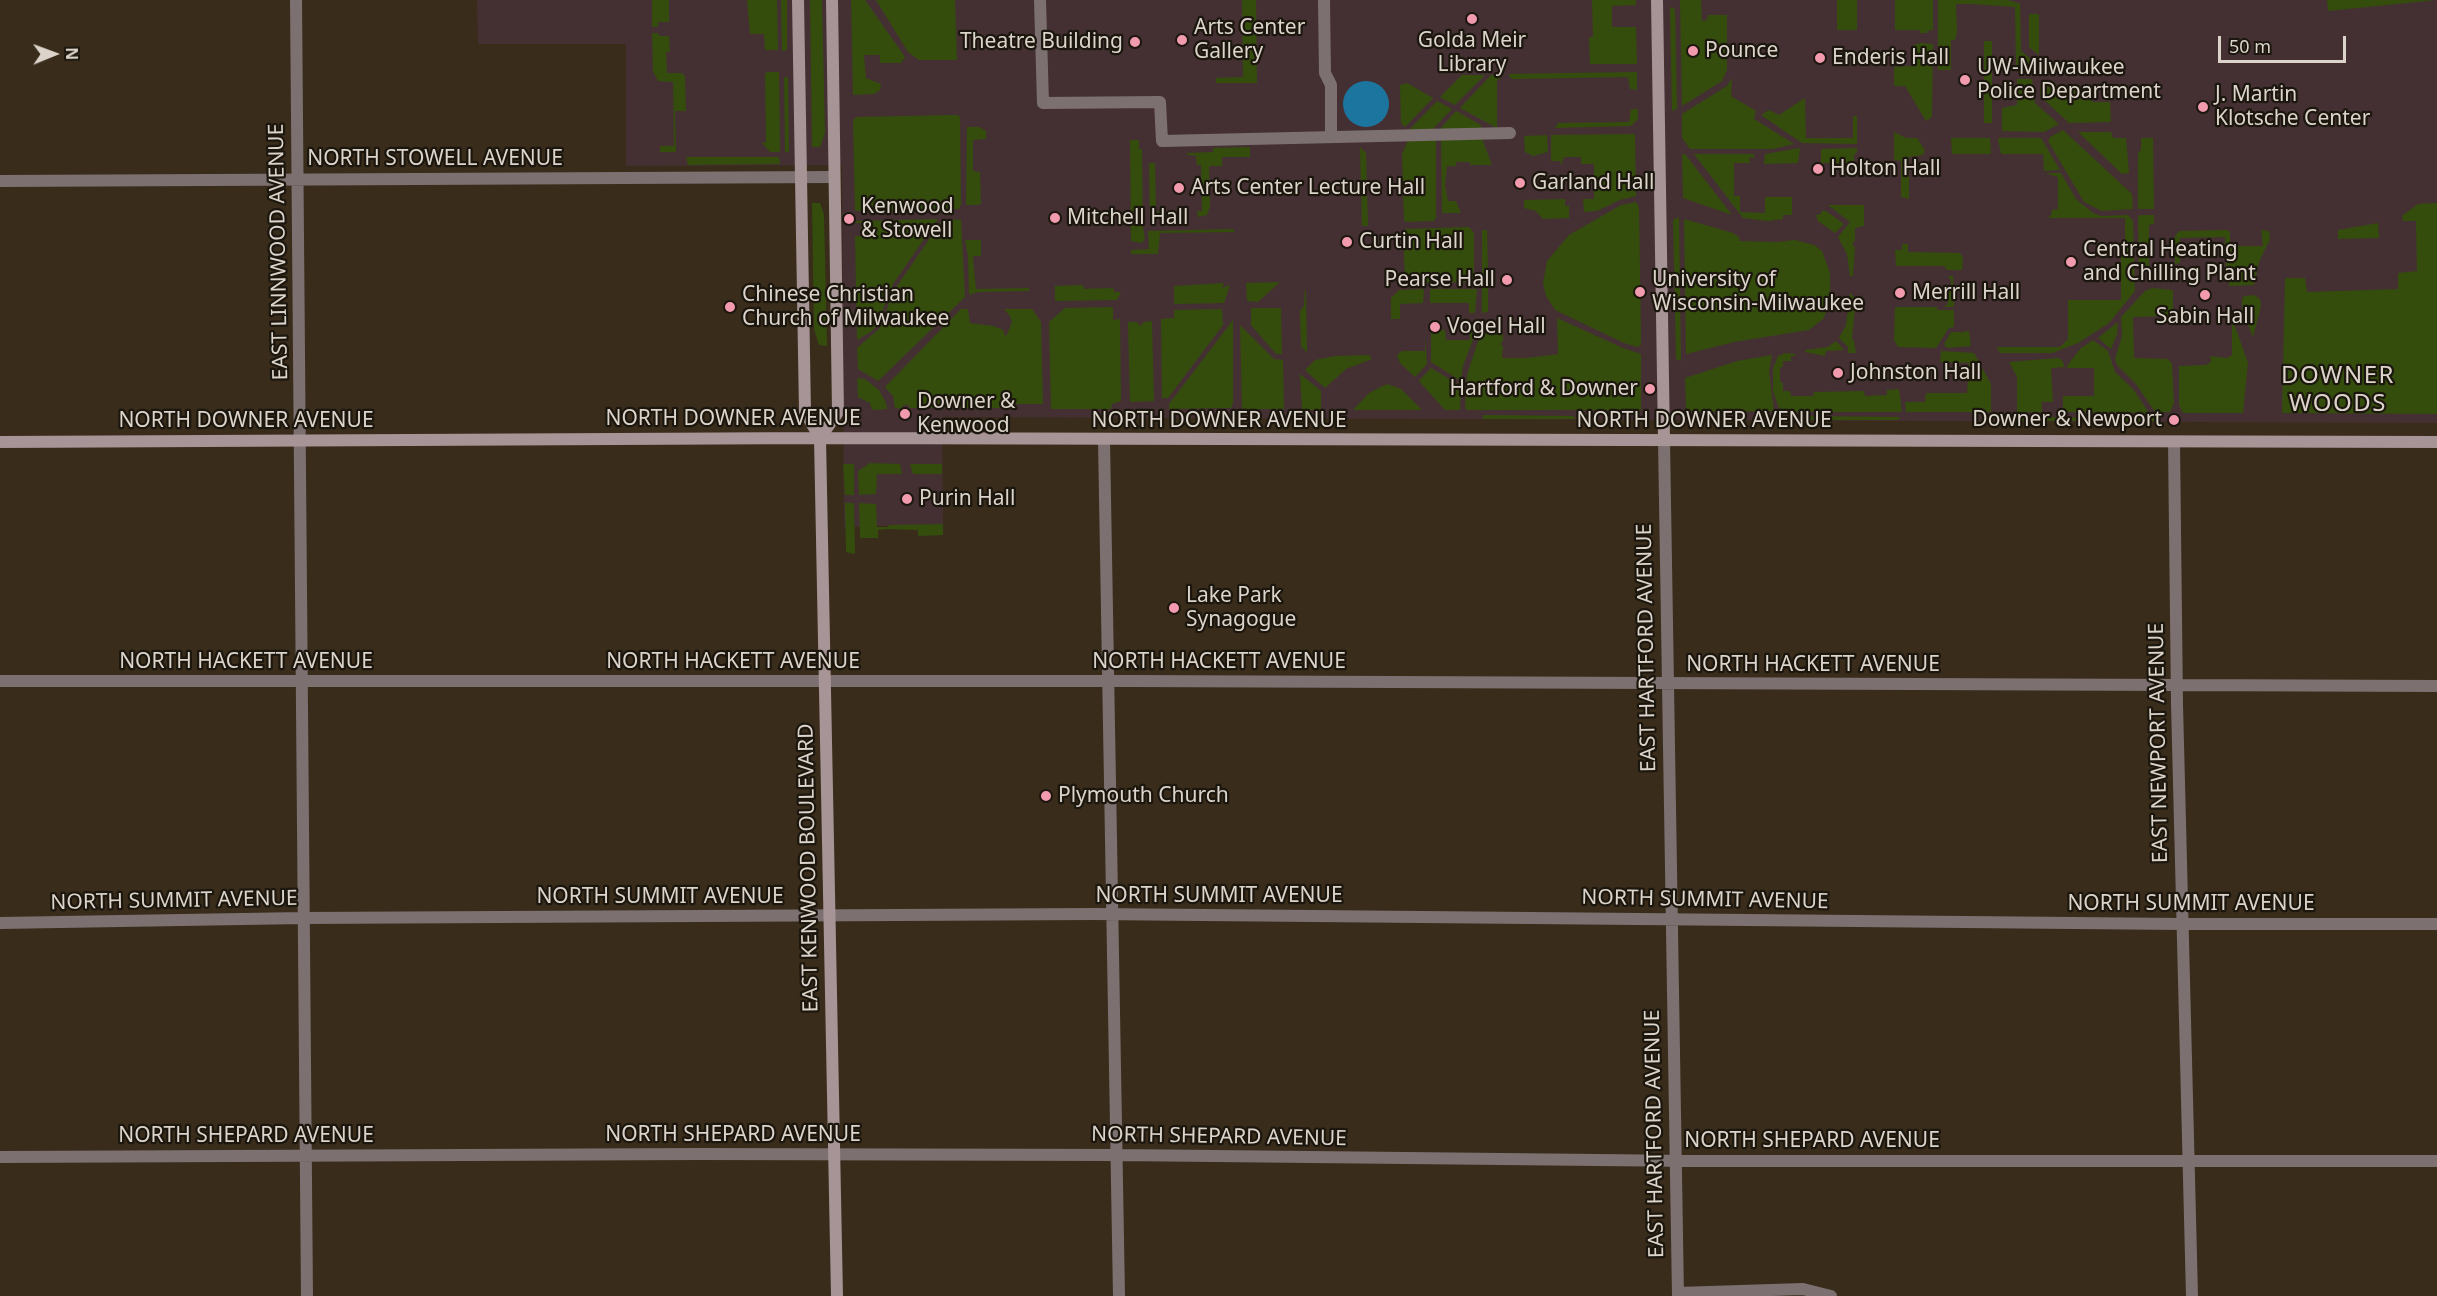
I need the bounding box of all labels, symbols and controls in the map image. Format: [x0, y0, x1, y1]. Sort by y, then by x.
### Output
marker: Golda Meir Library [1465, 12, 1479, 26]
place label: Arts Center Gallery [1194, 15, 1305, 65]
north arrow [24, 24, 84, 84]
scale bar [2221, 24, 2348, 62]
place label: Golda Meir Library [1418, 28, 1526, 78]
place label: Theatre Building [960, 29, 1123, 55]
marker: Arts Center Gallery [1175, 33, 1189, 47]
text: 50 m [2229, 34, 2271, 58]
marker: Theatre Building [1128, 35, 1142, 49]
place label: Pounce [1705, 38, 1778, 64]
marker: Pounce [1686, 44, 1700, 58]
place label: Enderis Hall [1832, 45, 1949, 71]
text: N [61, 47, 83, 60]
marker: Enderis Hall [1813, 51, 1827, 65]
place label: UW-Milwaukee Police Department [1977, 55, 2161, 105]
marker: UW-Milwaukee Police Department [1958, 73, 1972, 87]
place label: J. Martin Klotsche Center [2215, 82, 2370, 132]
marker: J. Martin Klotsche Center [2196, 100, 2210, 114]
street label: EAST LINNWOOD AVENUE [264, 124, 294, 380]
street label: NORTH STOWELL AVENUE [307, 146, 563, 172]
place label: Holton Hall [1830, 156, 1941, 182]
marker: Holton Hall [1811, 162, 1825, 176]
place label: Garland Hall [1532, 170, 1654, 196]
place label: Arts Center Lecture Hall [1191, 175, 1425, 201]
marker: Garland Hall [1513, 176, 1527, 190]
marker: Arts Center Lecture Hall [1172, 181, 1186, 195]
place label: Kenwood & Stowell [861, 194, 954, 244]
place label: Mitchell Hall [1067, 205, 1188, 231]
marker: Mitchell Hall [1048, 211, 1062, 225]
marker: Kenwood & Stowell [842, 212, 856, 226]
place label: Curtin Hall [1359, 229, 1464, 255]
marker: Curtin Hall [1340, 235, 1354, 249]
place label: Central Heating and Chilling Plant [2083, 237, 2256, 287]
marker: Central Heating and Chilling Plant [2064, 255, 2078, 269]
place label: Pearse Hall [1384, 267, 1495, 293]
place label: University of Wisconsin-Milwaukee [1652, 267, 1864, 317]
marker: Pearse Hall [1500, 273, 1514, 287]
place label: Merrill Hall [1912, 280, 2020, 306]
place label: Chinese Christian Church of Milwaukee [742, 282, 949, 332]
marker: University of Wisconsin-Milwaukee [1633, 285, 1647, 299]
marker: Merrill Hall [1893, 286, 1907, 300]
marker: Sabin Hall [2198, 288, 2212, 302]
marker: Chinese Christian Church of Milwaukee [723, 300, 737, 314]
place label: Sabin Hall [2156, 304, 2254, 330]
place label: Vogel Hall [1447, 314, 1546, 340]
marker: Vogel Hall [1428, 320, 1442, 334]
place label: Johnston Hall [1850, 360, 1981, 386]
district label: DOWNER WOODS [2281, 362, 2395, 418]
marker: Johnston Hall [1831, 366, 1845, 380]
place label: Hartford & Downer [1449, 376, 1638, 402]
marker: Hartford & Downer [1643, 382, 1657, 396]
place label: Downer & Kenwood [917, 389, 1015, 439]
street label: NORTH DOWNER AVENUE [605, 406, 861, 432]
marker: Downer & Kenwood [898, 407, 912, 421]
place label: Downer & Newport [1972, 407, 2162, 433]
street label: NORTH DOWNER AVENUE [118, 408, 374, 434]
street label: NORTH DOWNER AVENUE [1091, 408, 1347, 434]
street label: NORTH DOWNER AVENUE [1576, 408, 1832, 434]
marker: Downer & Newport [2167, 413, 2181, 427]
place label: Purin Hall [919, 486, 1015, 512]
marker: Purin Hall [900, 492, 914, 506]
street label: EAST HARTFORD AVENUE [1632, 524, 1662, 772]
place label: Lake Park Synagogue [1186, 583, 1296, 633]
marker: Lake Park Synagogue [1167, 601, 1181, 615]
street label: EAST NEWPORT AVENUE [2144, 623, 2174, 863]
street label: NORTH HACKETT AVENUE [119, 649, 373, 675]
street label: NORTH HACKETT AVENUE [606, 649, 860, 675]
street label: NORTH HACKETT AVENUE [1092, 649, 1346, 675]
street label: NORTH HACKETT AVENUE [1686, 652, 1940, 678]
street label: EAST KENWOOD BOULEVARD [794, 723, 824, 1013]
place label: Plymouth Church [1058, 783, 1229, 809]
marker: Plymouth Church [1039, 789, 1053, 803]
street label: NORTH SUMMIT AVENUE [1095, 883, 1343, 909]
street label: NORTH SUMMIT AVENUE [536, 884, 784, 910]
street label: NORTH SUMMIT AVENUE [1581, 885, 1829, 915]
street label: NORTH SUMMIT AVENUE [50, 886, 298, 916]
street label: NORTH SUMMIT AVENUE [2067, 891, 2315, 917]
street label: EAST HARTFORD AVENUE [1640, 1010, 1670, 1258]
street label: NORTH SHEPARD AVENUE [605, 1122, 861, 1148]
street label: NORTH SHEPARD AVENUE [1091, 1122, 1347, 1152]
street label: NORTH SHEPARD AVENUE [118, 1123, 374, 1149]
street label: NORTH SHEPARD AVENUE [1684, 1128, 1940, 1154]

